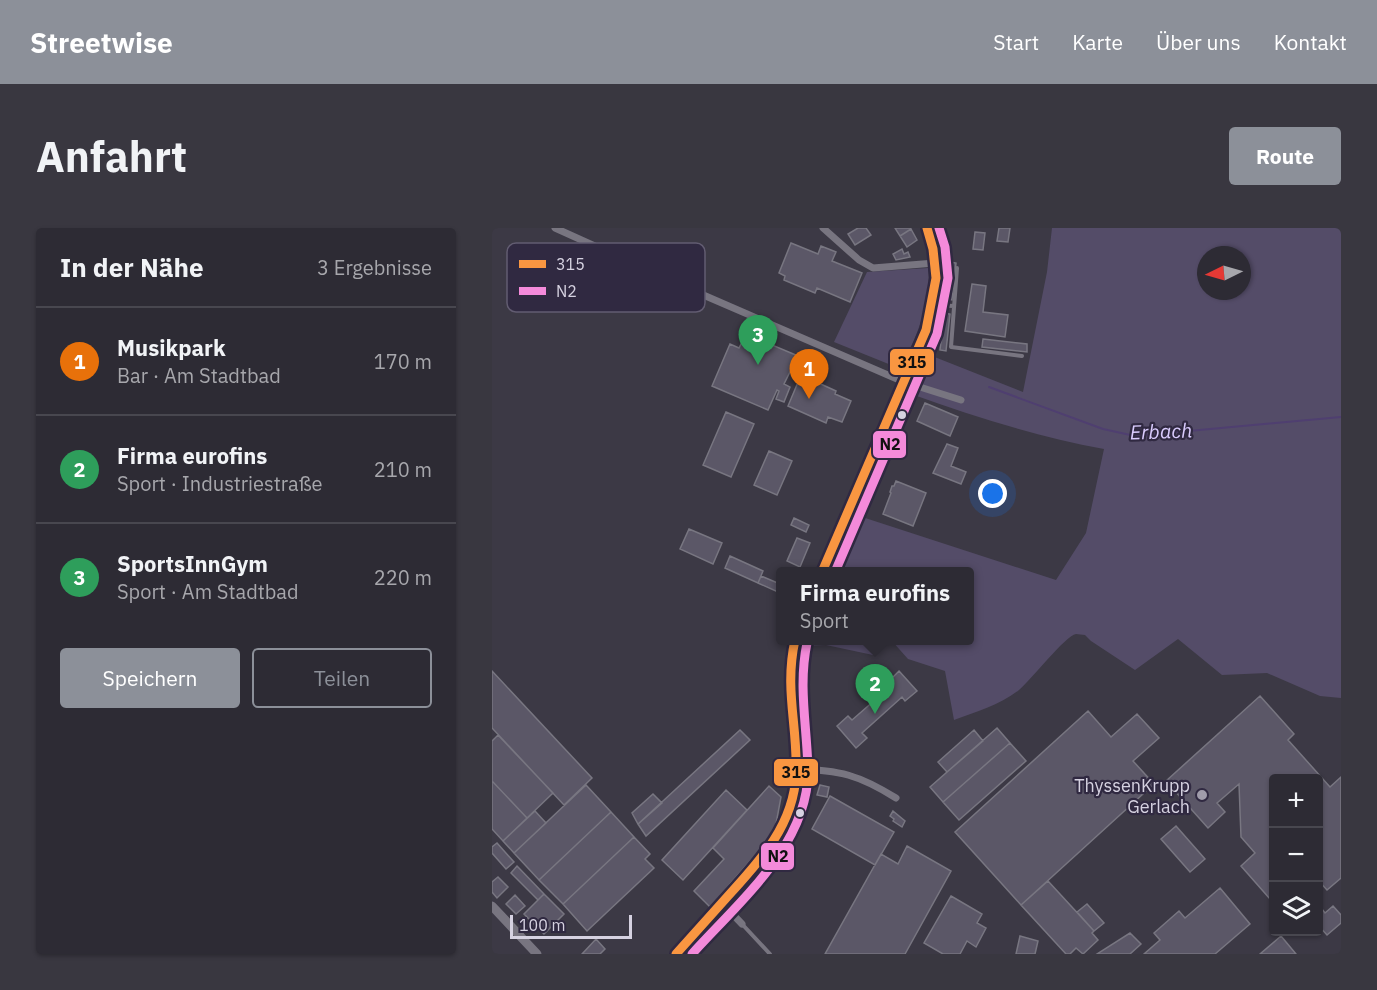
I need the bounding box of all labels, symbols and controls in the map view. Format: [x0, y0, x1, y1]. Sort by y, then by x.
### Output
text: Streetwise [30, 24, 173, 61]
text: Start [993, 28, 1039, 56]
text: Karte [1072, 28, 1123, 56]
text: Über uns [1156, 28, 1241, 56]
text: Kontakt [1274, 28, 1347, 56]
button: Route [1229, 127, 1341, 185]
text: Anfahrt [36, 129, 187, 184]
legend [507, 243, 705, 312]
north arrow [1197, 246, 1251, 300]
text: In der Nähe [60, 250, 204, 284]
text: 3 Ergebnisse [317, 254, 432, 281]
text: 315 [556, 254, 585, 274]
text: N2 [556, 281, 577, 301]
pin: 3 [738, 316, 778, 365]
text: Musikpark [117, 333, 226, 362]
text: 1 [74, 348, 86, 375]
text: 170 m [374, 348, 432, 375]
line badge: 315 [889, 348, 935, 376]
pin: 1 [790, 350, 828, 399]
text: 315 [898, 352, 927, 372]
text: Bar · Am Stadtbad [117, 362, 281, 389]
unlabelled marker [896, 409, 908, 421]
water label: Erbach [1129, 416, 1193, 446]
line badge: N2 [872, 430, 907, 459]
text: N2 [879, 434, 901, 454]
text: Firma eurofins [117, 441, 267, 470]
text: 2 [74, 456, 86, 483]
text: 210 m [374, 456, 432, 483]
text: Sport · Industriestraße [117, 470, 322, 497]
your location [978, 479, 1007, 508]
text: SportsInnGym [117, 549, 268, 578]
text: 3 [74, 564, 86, 591]
text: 220 m [374, 564, 432, 591]
popup [776, 567, 974, 645]
text: Sport · Am Stadtbad [117, 578, 299, 605]
text: Firma eurofins [800, 578, 950, 607]
text: Sport [800, 607, 849, 634]
button: Speichern [60, 648, 240, 708]
button: Teilen [252, 648, 432, 708]
pin: 2 [856, 664, 895, 714]
line badge: 315 [773, 758, 819, 787]
text: 315 [782, 762, 811, 782]
place label: ThyssenKrupp Gerlach [1074, 774, 1190, 818]
map controls [1269, 774, 1323, 936]
button: + [1269, 774, 1323, 828]
marker: ThyssenKrupp Gerlach [1195, 788, 1209, 802]
unlabelled marker [794, 807, 806, 819]
button: − [1269, 828, 1323, 882]
line badge: N2 [760, 842, 795, 871]
text: N2 [767, 846, 789, 866]
button: layers [1269, 882, 1323, 936]
scale bar [510, 912, 632, 940]
text: 100 m [519, 915, 566, 935]

